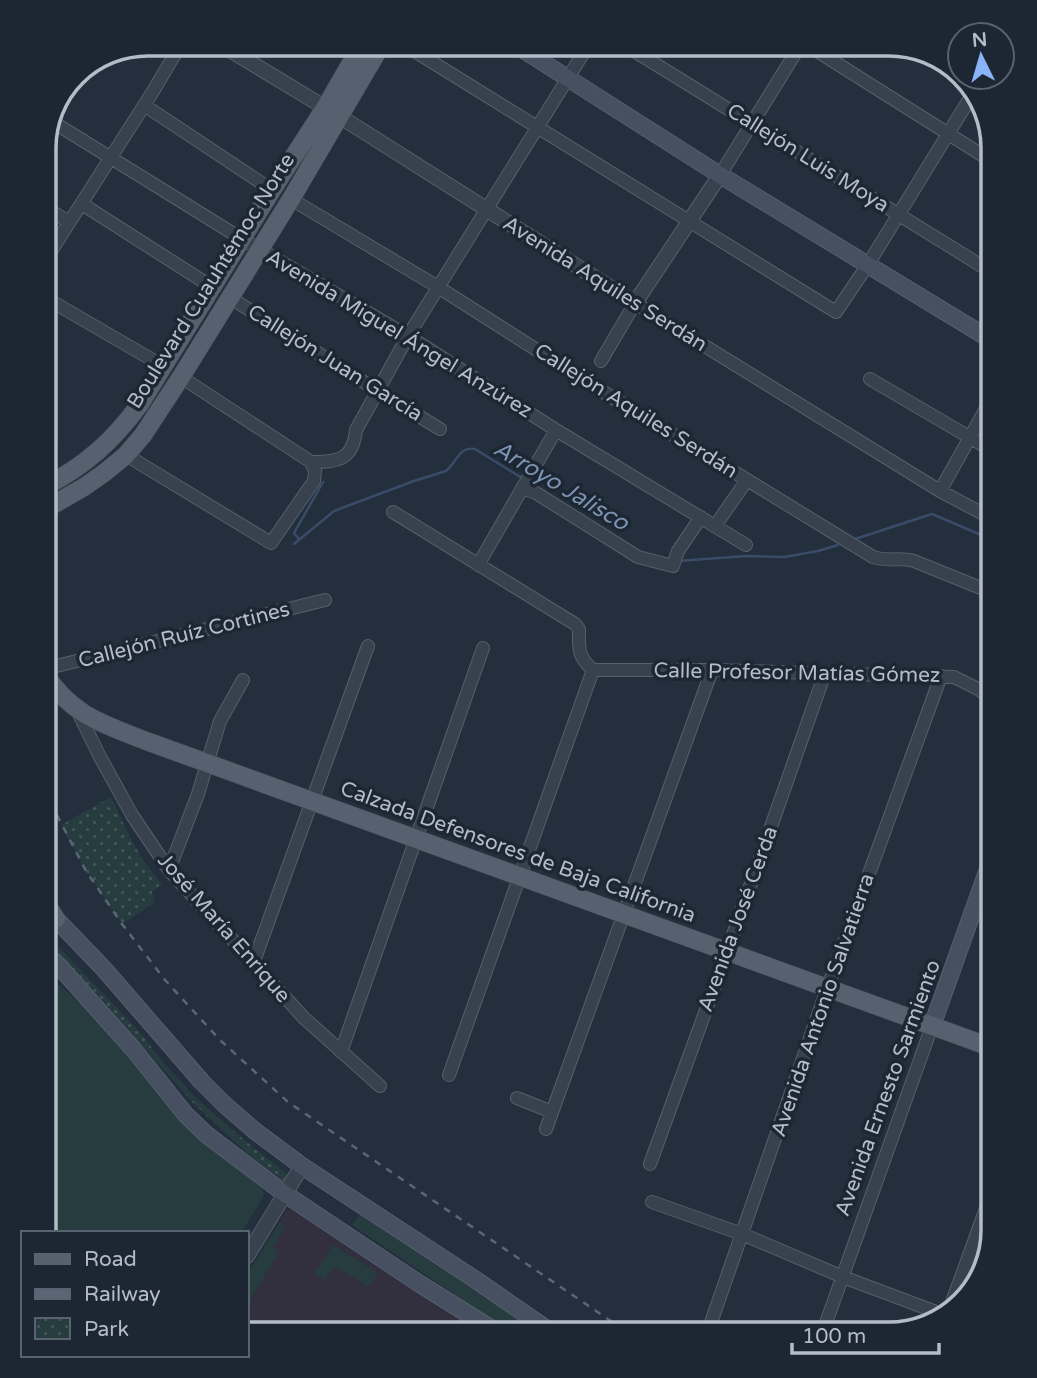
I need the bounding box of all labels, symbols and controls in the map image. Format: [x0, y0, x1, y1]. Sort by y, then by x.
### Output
north arrow [946, 21, 1016, 91]
text: N [971, 28, 988, 52]
street label: Callejón Luis Moya [722, 98, 894, 218]
street label: Boulevard Cuauhtémoc Norte [122, 149, 300, 413]
street label: Avenida Aquiles Serdán [498, 211, 712, 357]
street label: Avenida Miguel Ángel Anzúrez [261, 244, 537, 424]
street label: Callejón Juan García [243, 299, 427, 427]
street label: Callejón Aquiles Serdán [530, 338, 742, 484]
water label: Arroyo Jalisco [488, 435, 634, 538]
street label: Callejón Ruíz Cortines [76, 597, 292, 673]
street label: Calle Profesor Matías Gómez [653, 658, 941, 688]
street label: Calzada Defensores de Baja California [337, 776, 699, 928]
street label: Avenida José Cerda [693, 823, 783, 1015]
street label: José María Enrique [152, 848, 296, 1008]
street label: Avenida Antonio Salvatierra [766, 870, 880, 1140]
street label: Avenida Ernesto Sarmiento [830, 957, 946, 1219]
legend [21, 1231, 248, 1357]
text: Road [84, 1247, 137, 1272]
text: Railway [84, 1282, 161, 1307]
scale bar [792, 1312, 939, 1356]
text: Park [84, 1317, 129, 1342]
text: 100 m [802, 1324, 866, 1349]

